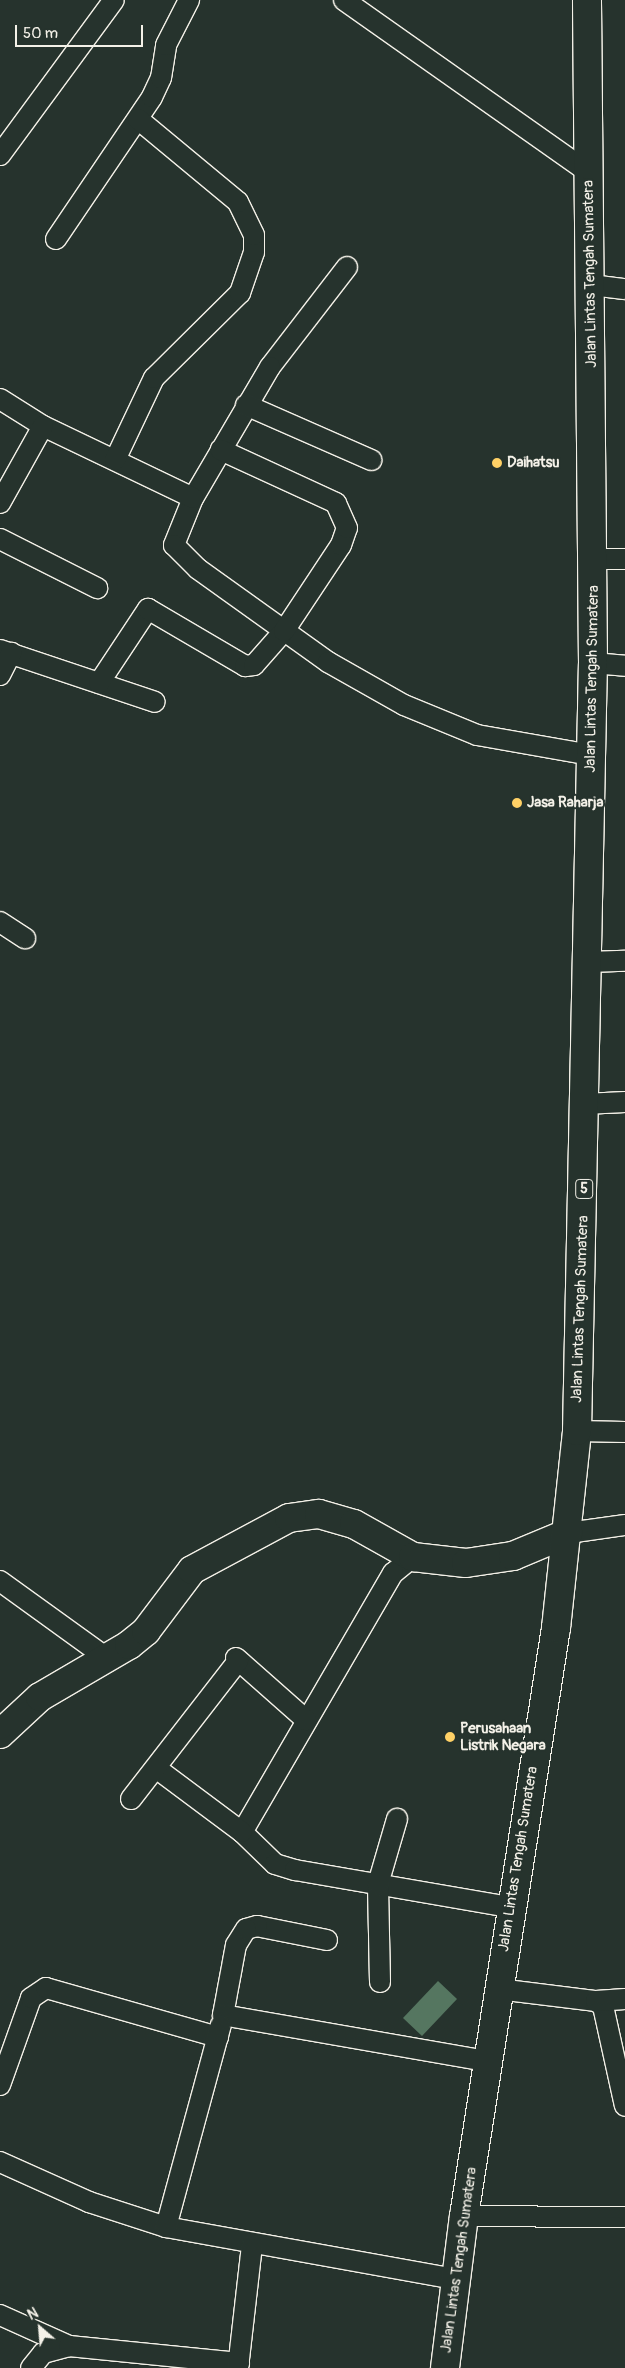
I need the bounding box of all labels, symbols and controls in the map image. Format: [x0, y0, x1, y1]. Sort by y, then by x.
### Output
scale bar [18, 15, 145, 47]
text: 50 m [23, 24, 58, 43]
street label: Jalan Lintas Tengah Sumatera [579, 180, 601, 368]
place label: Daihatsu [507, 454, 560, 472]
marker: Daihatsu [491, 457, 503, 469]
street label: Jalan Lintas Tengah Sumatera [581, 585, 603, 773]
place label: Jasa Raharja [527, 794, 604, 812]
marker: Jasa Raharja [511, 797, 523, 809]
road number: 5 [574, 1178, 594, 1200]
street label: Jalan Lintas Tengah Sumatera [568, 1215, 592, 1403]
place label: Perusahaan Listrik Negara [460, 1719, 546, 1754]
marker: Perusahaan Listrik Negara [444, 1731, 456, 1743]
street label: Jalan Lintas Tengah Sumatera [494, 1765, 542, 1953]
street label: Jalan Lintas Tengah Sumatera [437, 2166, 481, 2354]
north arrow [15, 2303, 65, 2353]
text: N [25, 2304, 41, 2324]

